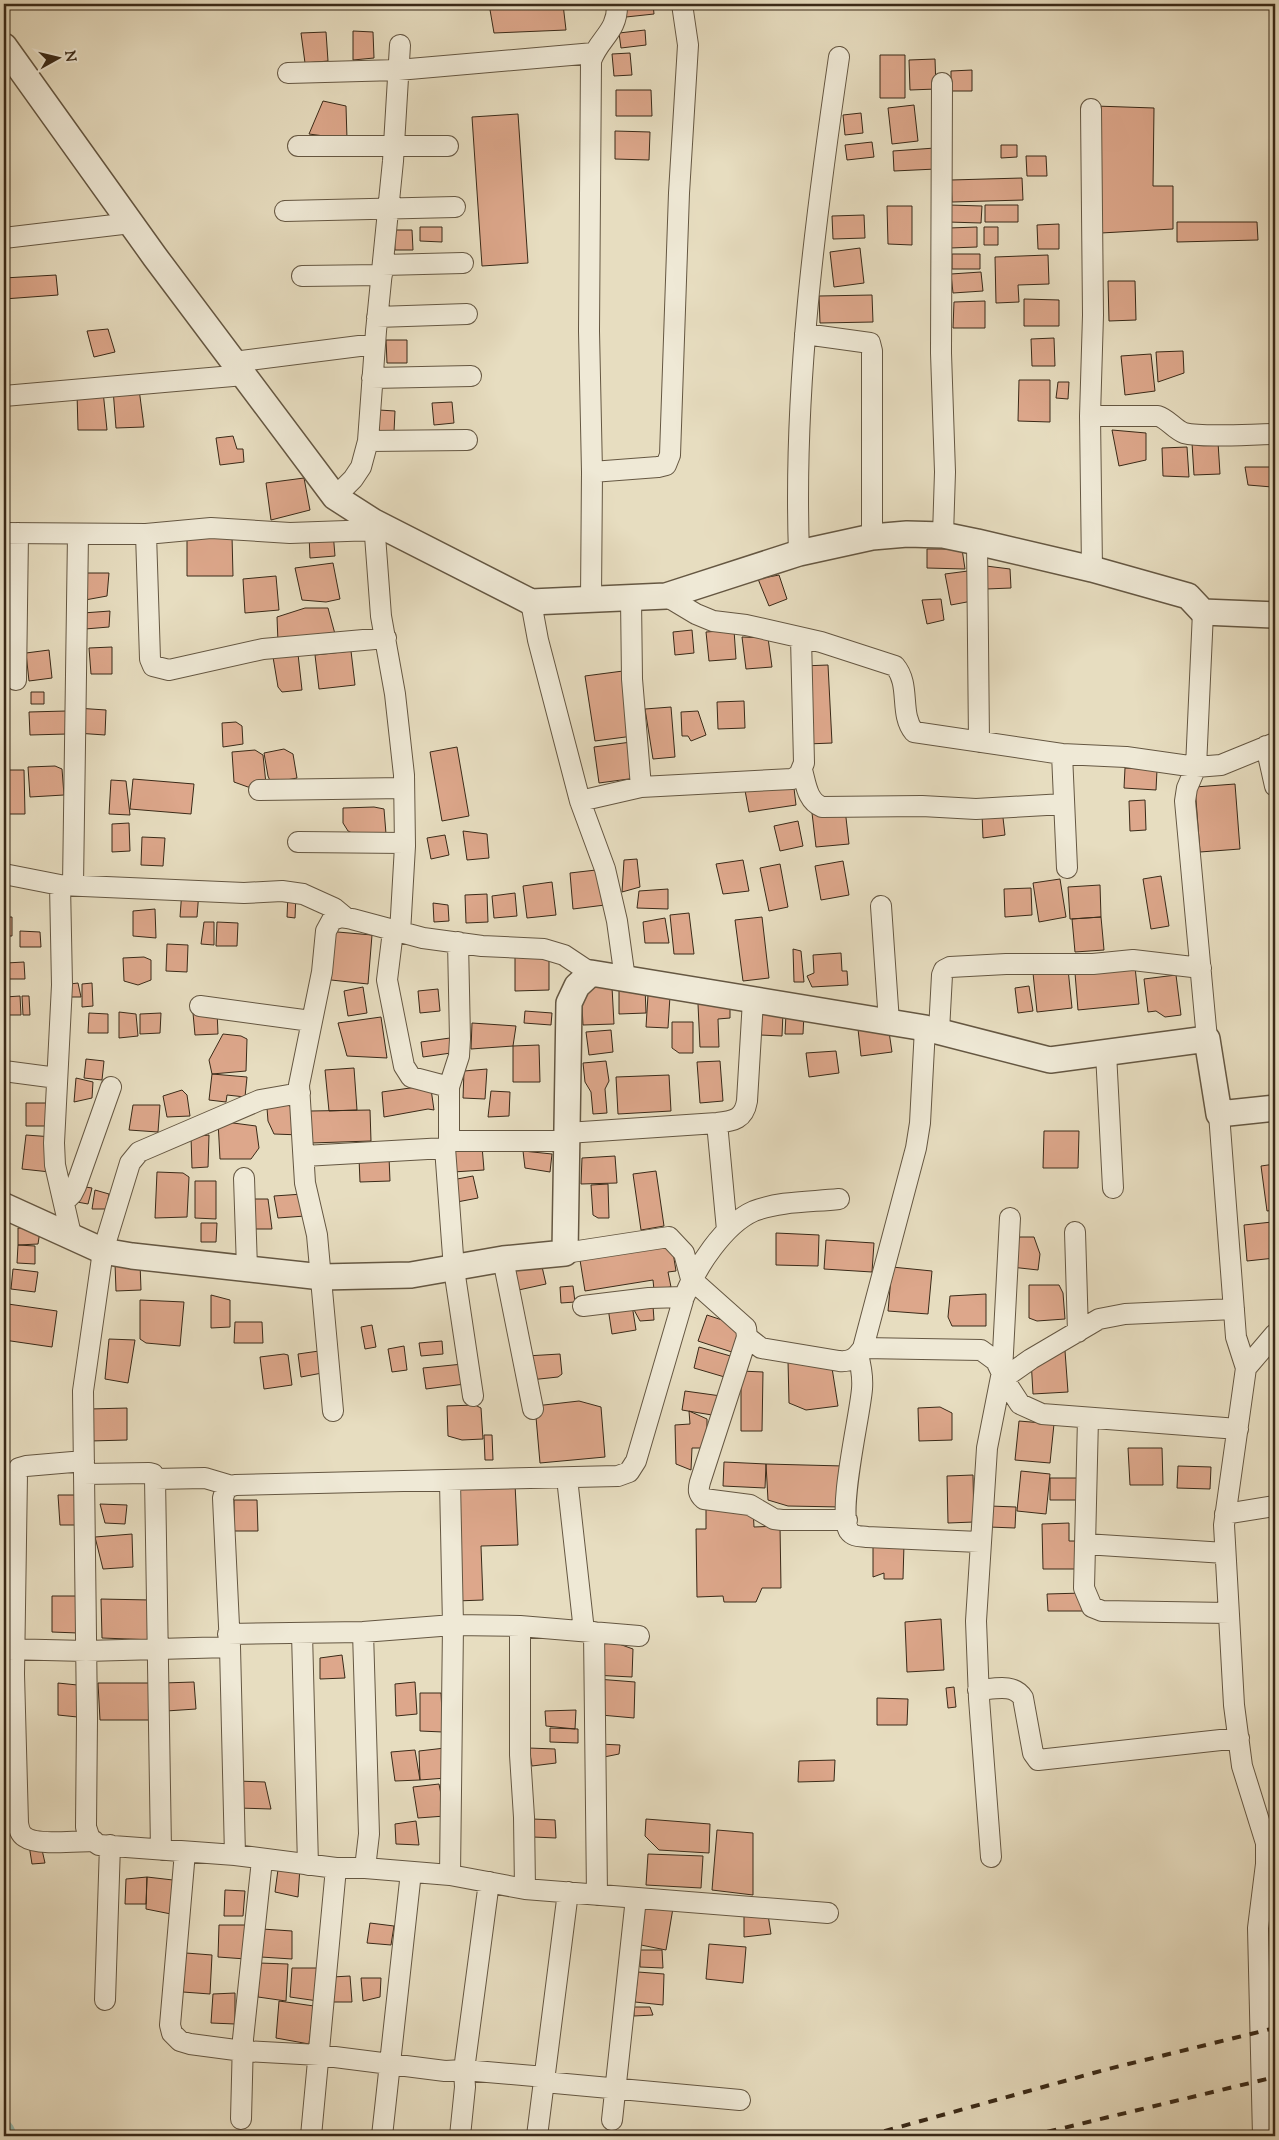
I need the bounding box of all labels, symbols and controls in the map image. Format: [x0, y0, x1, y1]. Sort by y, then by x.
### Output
north arrow [32, 32, 82, 82]
text: N [58, 50, 80, 63]

